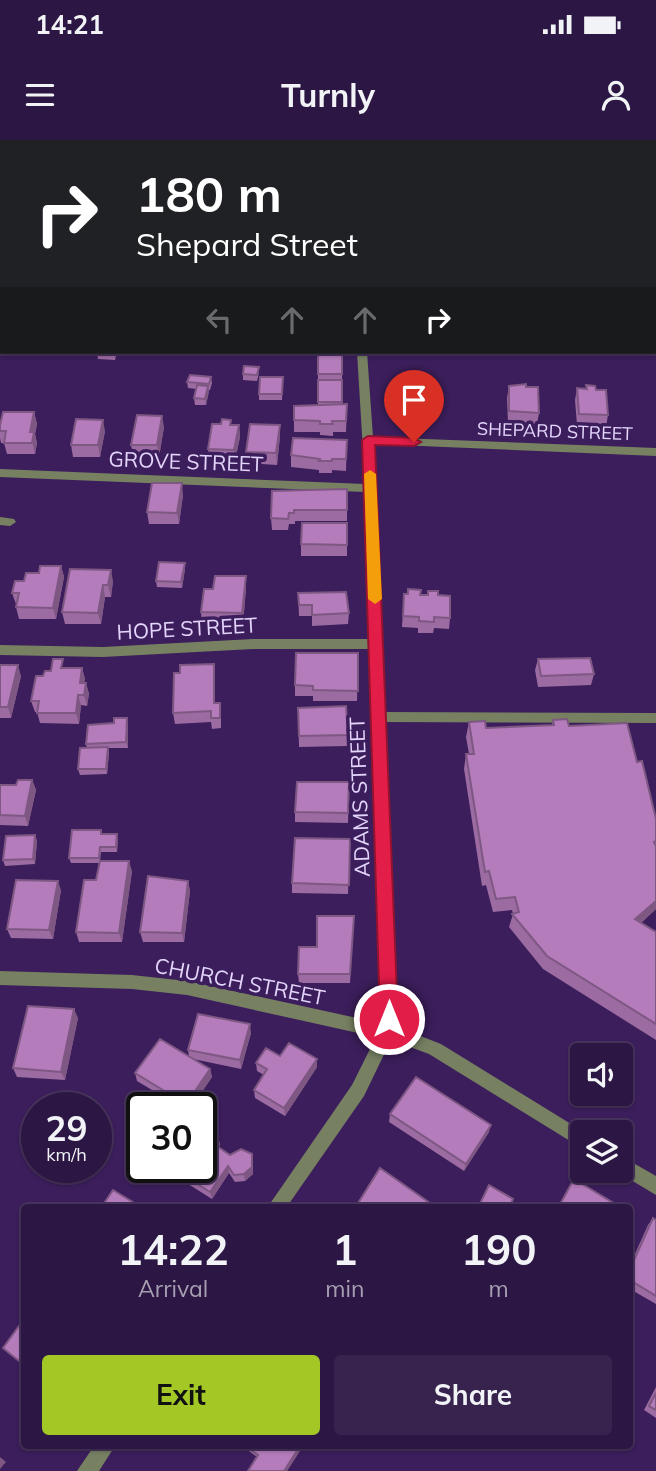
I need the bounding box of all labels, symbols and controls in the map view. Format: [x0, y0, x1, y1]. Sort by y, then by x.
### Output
text: 14:21 [35, 8, 104, 41]
text: Turnly [281, 75, 375, 115]
icon: menu [21, 76, 59, 114]
icon: person [597, 76, 635, 114]
text: 180 m [136, 163, 282, 224]
icon: right [21, 168, 112, 259]
text: Shepard Street [136, 224, 358, 264]
icon: left [200, 301, 238, 339]
icon: ahead [273, 301, 311, 339]
icon: ahead [346, 301, 384, 339]
icon: right [419, 301, 457, 339]
pin [384, 370, 444, 442]
icon: arrive [395, 381, 433, 419]
street label: SHEPARD STREET [477, 417, 633, 445]
street label: GROVE STREET [108, 445, 264, 477]
street label: HOPE STREET [116, 611, 258, 645]
street label: ADAMS STREET [343, 716, 375, 877]
street label: CHURCH STREET [152, 952, 328, 1010]
position arrow [352, 982, 426, 1056]
map controls [570, 1043, 633, 1183]
button: sound [570, 1043, 633, 1106]
speed limit sign: 30 [126, 1092, 217, 1183]
text: 29 [45, 1106, 88, 1150]
button: layers [570, 1120, 633, 1183]
text: km/h [46, 1143, 87, 1166]
text: 14:22 [118, 1223, 229, 1276]
text: 1 [332, 1223, 357, 1276]
text: 190 [461, 1223, 536, 1276]
text: Arrival [138, 1274, 208, 1303]
text: min [325, 1274, 364, 1303]
text: m [489, 1274, 509, 1303]
button: Exit [42, 1355, 320, 1435]
button: Share [334, 1355, 612, 1435]

